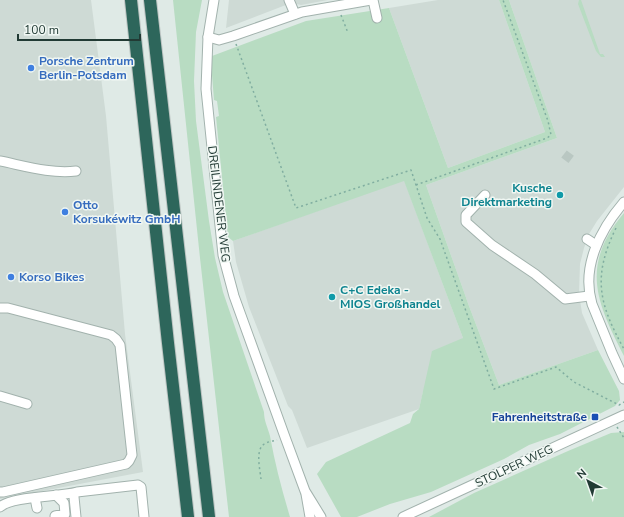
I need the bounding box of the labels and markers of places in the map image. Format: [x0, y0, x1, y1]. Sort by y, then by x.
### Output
place label: Porsche Zentrum Berlin-Potsdam [39, 53, 134, 83]
marker: Porsche Zentrum Berlin-Potsdam [26, 63, 36, 73]
place label: Kusche Direktmarketing [461, 180, 552, 210]
marker: Kusche Direktmarketing [555, 190, 565, 200]
place label: Otto Korsukéwitz GmbH [73, 197, 181, 227]
marker: Otto Korsukéwitz GmbH [60, 207, 70, 217]
place label: Korso Bikes [19, 269, 85, 285]
marker: Korso Bikes [6, 272, 16, 282]
place label: C+C Edeka - MIOS Großhandel [340, 282, 441, 312]
marker: C+C Edeka - MIOS Großhandel [327, 292, 337, 302]
place label: Fahrenheitstraße [492, 409, 587, 425]
marker: Fahrenheitstraße [590, 412, 600, 422]

